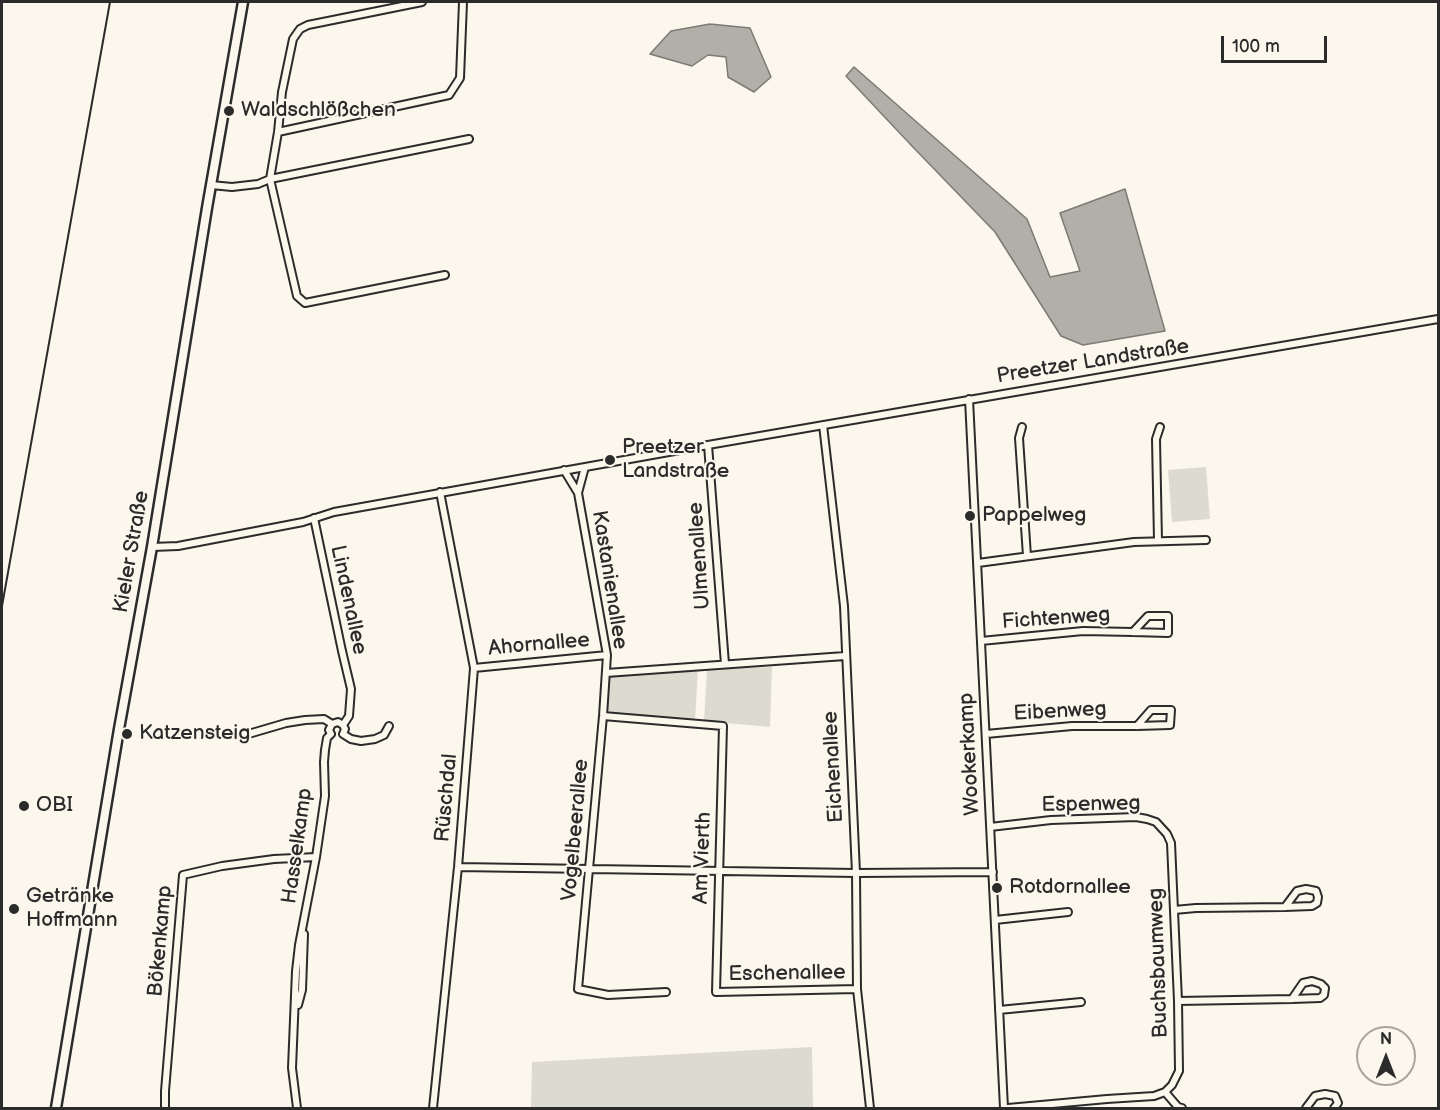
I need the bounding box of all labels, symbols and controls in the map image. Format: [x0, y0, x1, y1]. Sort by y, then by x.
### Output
scale bar [1224, 24, 1330, 62]
text: 100 m [1232, 36, 1280, 57]
place label: Waldschlößchen [241, 98, 396, 124]
marker: Waldschlößchen [222, 104, 236, 118]
street label: Preetzer Landstraße [995, 334, 1191, 390]
place label: Preetzer Landstraße [622, 435, 729, 485]
marker: Preetzer Landstraße [603, 453, 617, 467]
street label: Kieler Straße [109, 489, 155, 615]
street label: Ulmenallee [684, 501, 716, 611]
place label: Pappelweg [982, 503, 1086, 529]
street label: Kastanienallee [586, 509, 632, 651]
marker: Pappelweg [963, 509, 977, 523]
street label: Lindenallee [324, 543, 372, 657]
street label: Fichtenweg [1001, 603, 1111, 635]
street label: Ahornallee [487, 628, 591, 662]
street label: Wookerkamp [954, 692, 986, 816]
street label: Eibenweg [1013, 697, 1107, 727]
street label: Eichenallee [818, 710, 850, 824]
place label: Katzensteig [139, 721, 250, 747]
marker: Katzensteig [120, 727, 134, 741]
street label: Rüschdal [431, 753, 463, 843]
street label: Vogelbeerallee [557, 758, 595, 902]
street label: Hasselkamp [277, 787, 319, 905]
street label: Espenweg [1041, 792, 1141, 818]
place label: OBI [36, 793, 73, 819]
marker: OBI [17, 799, 31, 813]
street label: Am Vierth [689, 812, 717, 904]
place label: Rotdornallee [1009, 875, 1131, 901]
marker: Rotdornallee [990, 881, 1004, 895]
place label: Getränke Hoffmann [26, 884, 118, 934]
street label: Bökenkamp [144, 884, 178, 998]
street label: Buchsbaumweg [1144, 887, 1174, 1039]
marker: Getränke Hoffmann [7, 902, 21, 916]
street label: Eschenallee [728, 960, 846, 988]
north arrow [1356, 1026, 1416, 1086]
text: N [1380, 1030, 1392, 1049]

